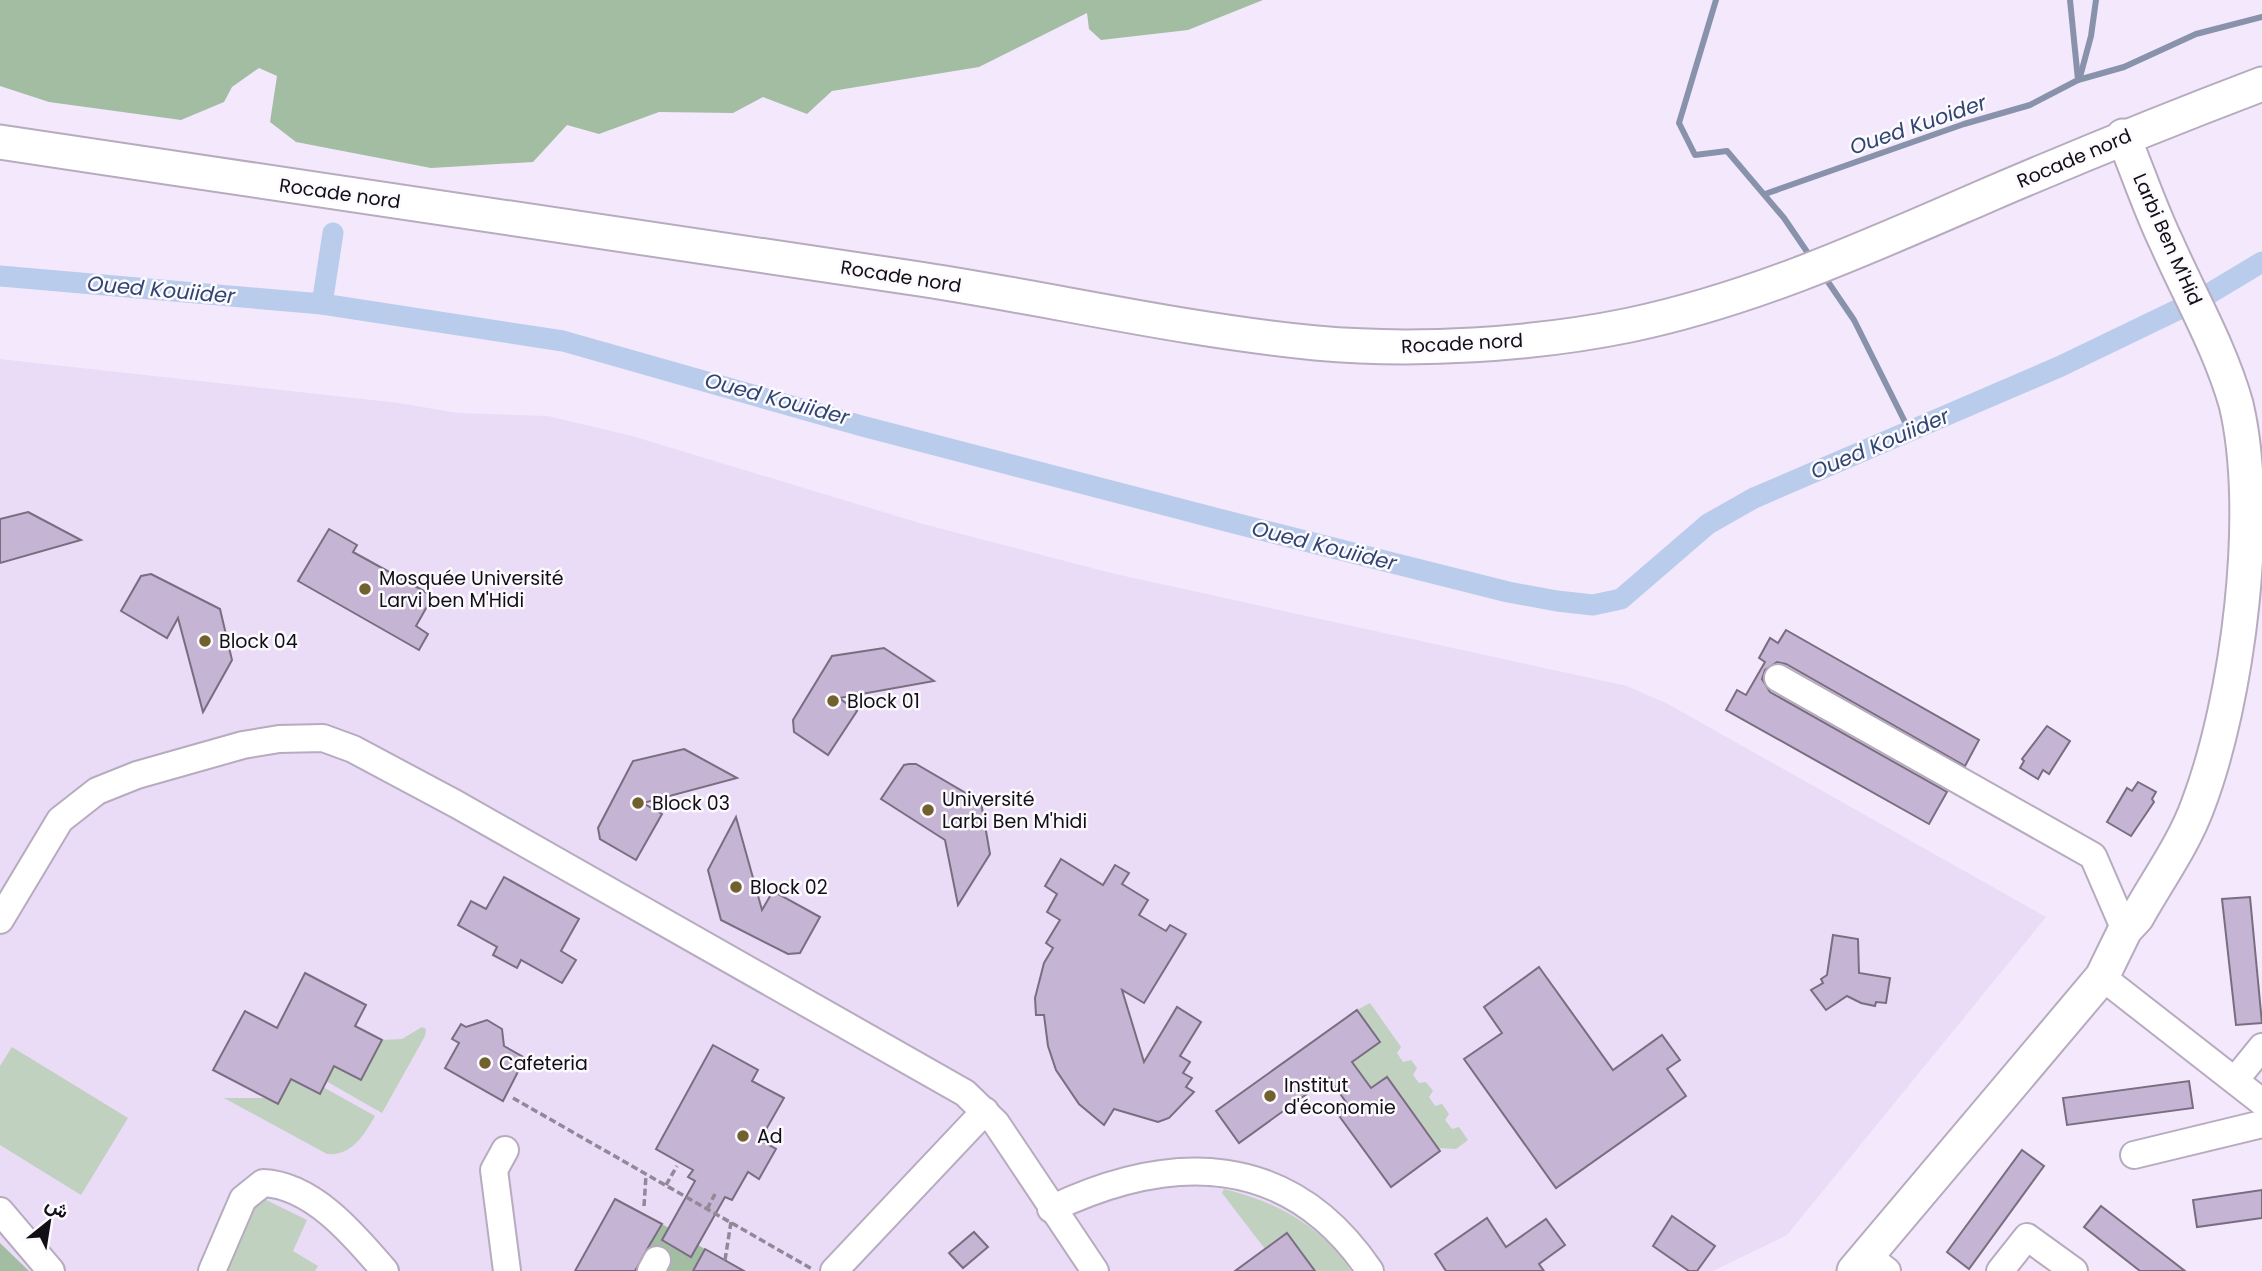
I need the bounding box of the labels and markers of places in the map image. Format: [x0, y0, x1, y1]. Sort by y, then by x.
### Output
place label: Mosquée Université Larvi ben M'Hidi [379, 565, 564, 614]
marker: Mosquée Université Larvi ben M'Hidi [357, 581, 373, 597]
place label: Block 04 [219, 628, 298, 655]
marker: Block 04 [197, 633, 213, 649]
place label: Block 01 [847, 688, 920, 715]
marker: Block 01 [825, 693, 841, 709]
place label: Université Larbi Ben M'hidi [942, 786, 1087, 835]
place label: Block 03 [652, 790, 730, 817]
marker: Block 03 [630, 795, 646, 811]
marker: Université Larbi Ben M'hidi [920, 802, 936, 818]
place label: Block 02 [750, 874, 828, 901]
marker: Block 02 [728, 879, 744, 895]
place label: Cafeteria [499, 1050, 588, 1077]
marker: Cafeteria [477, 1055, 493, 1071]
place label: Institut d'économie [1284, 1072, 1396, 1121]
marker: Institut d'économie [1262, 1088, 1278, 1104]
place label: Ad [757, 1123, 783, 1150]
marker: Ad [735, 1128, 751, 1144]

